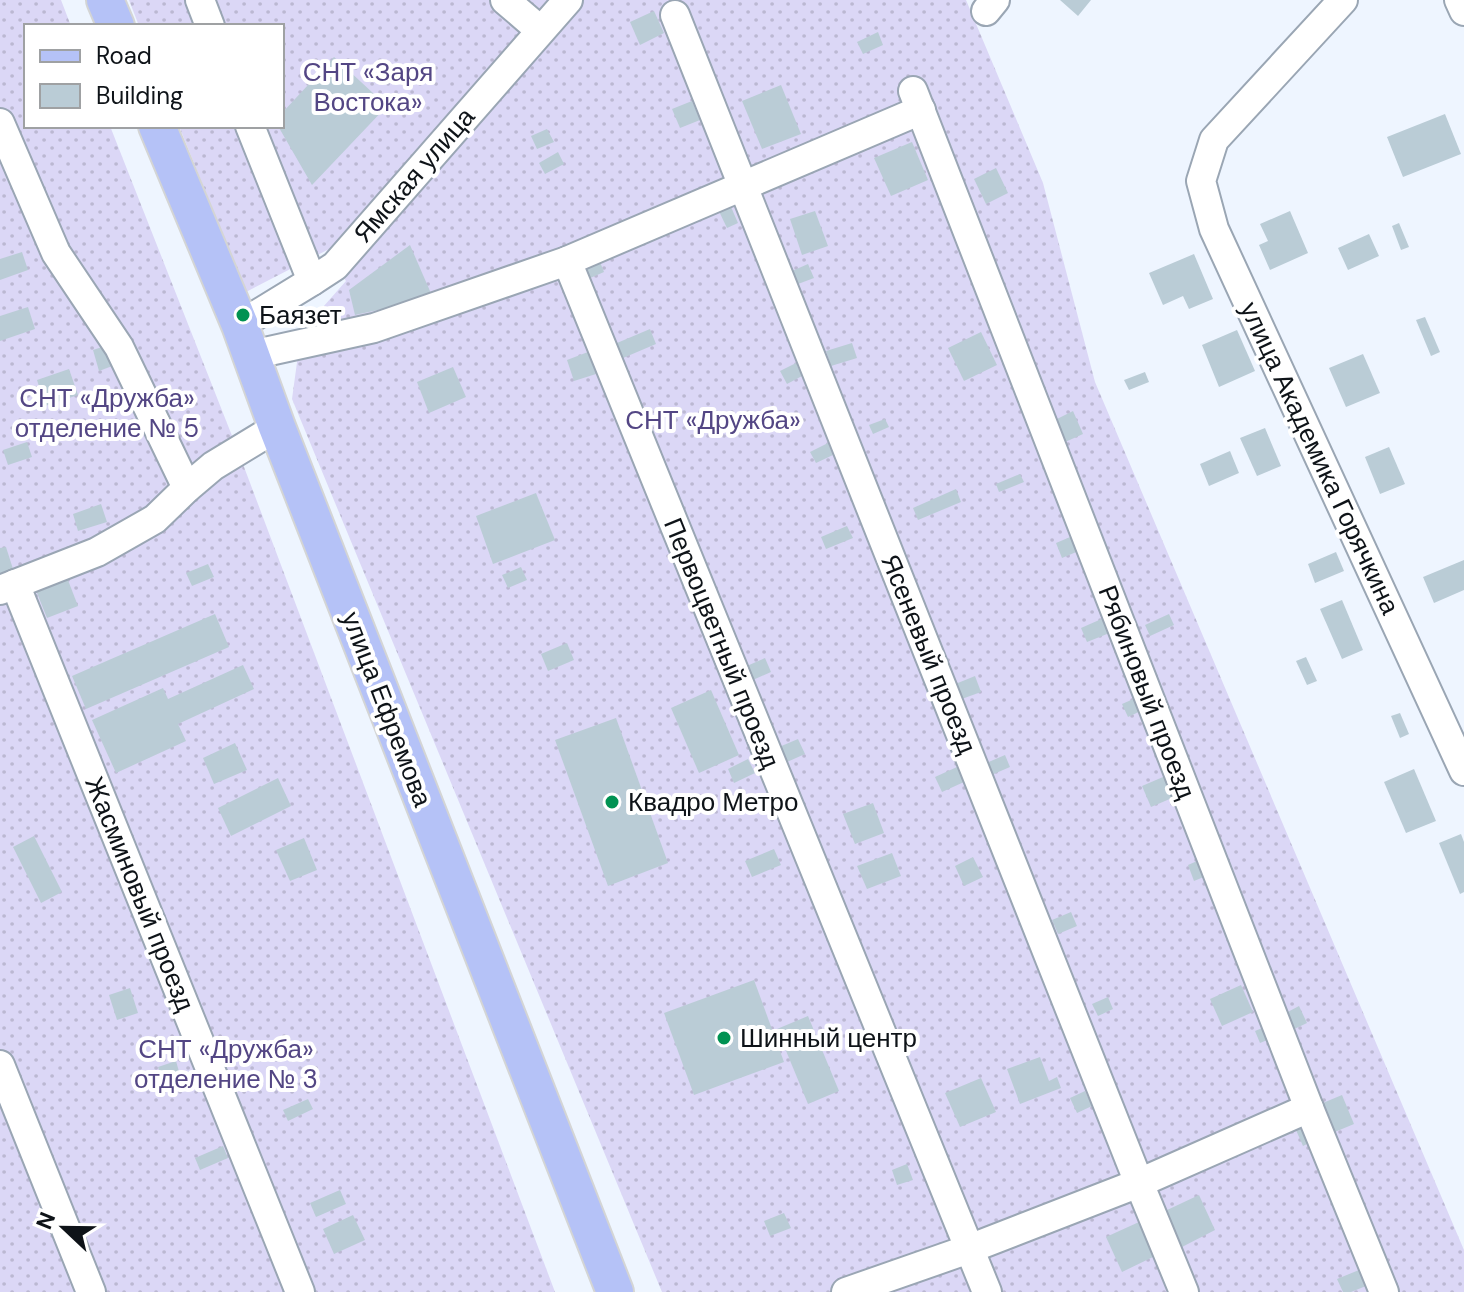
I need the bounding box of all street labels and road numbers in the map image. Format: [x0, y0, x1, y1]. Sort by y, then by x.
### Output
street label: Ямская улица [346, 100, 482, 250]
street label: улица Академика Горячкина [1233, 296, 1408, 620]
street label: Первоцветный проезд [656, 513, 788, 773]
street label: Ясеневый проезд [873, 549, 985, 759]
street label: Рябиновый проезд [1091, 580, 1203, 804]
street label: улица Ефремова [334, 607, 440, 812]
street label: Жасминовый проезд [77, 772, 203, 1016]

